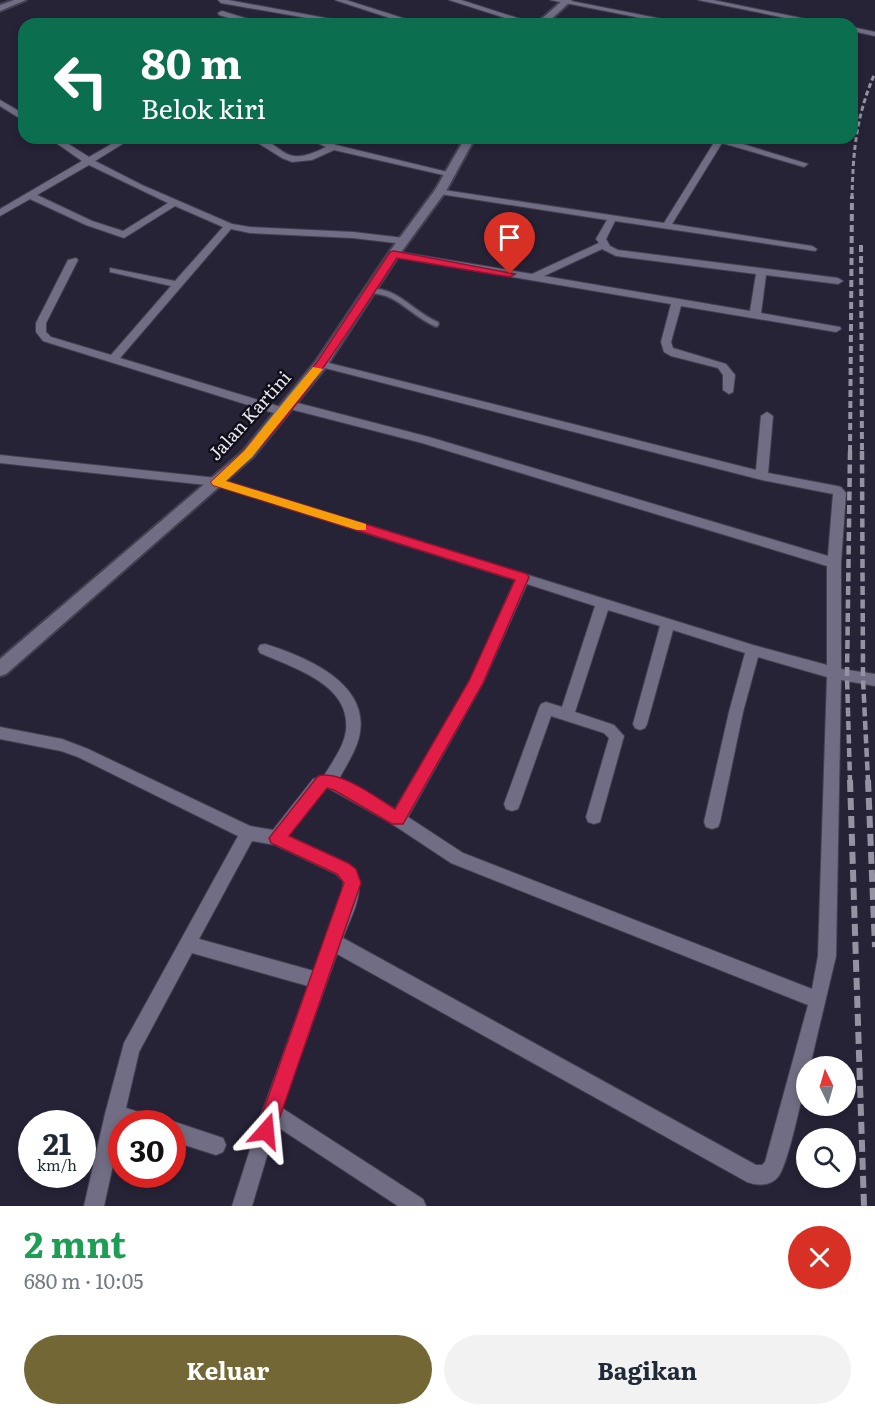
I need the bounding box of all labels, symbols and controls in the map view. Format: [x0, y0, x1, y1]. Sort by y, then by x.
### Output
text: 80 m [141, 30, 242, 92]
icon: left [42, 42, 120, 120]
text: Belok kiri [141, 87, 266, 127]
pin [484, 212, 535, 274]
icon: arrive [493, 221, 526, 254]
street label: Jalan Kartini [201, 364, 297, 466]
north arrow [796, 1056, 856, 1116]
map controls [796, 1056, 856, 1188]
position arrow [234, 1099, 298, 1163]
speed limit sign: 30 [108, 1110, 186, 1188]
text: 21 [43, 1120, 71, 1164]
button: search [796, 1128, 856, 1188]
text: km/h [37, 1153, 77, 1176]
text: 2 mnt [24, 1216, 126, 1269]
button: close [788, 1226, 851, 1289]
text: 680 m · 10:05 [24, 1265, 143, 1295]
button: Keluar [24, 1335, 432, 1404]
button: Bagikan [444, 1335, 851, 1404]

